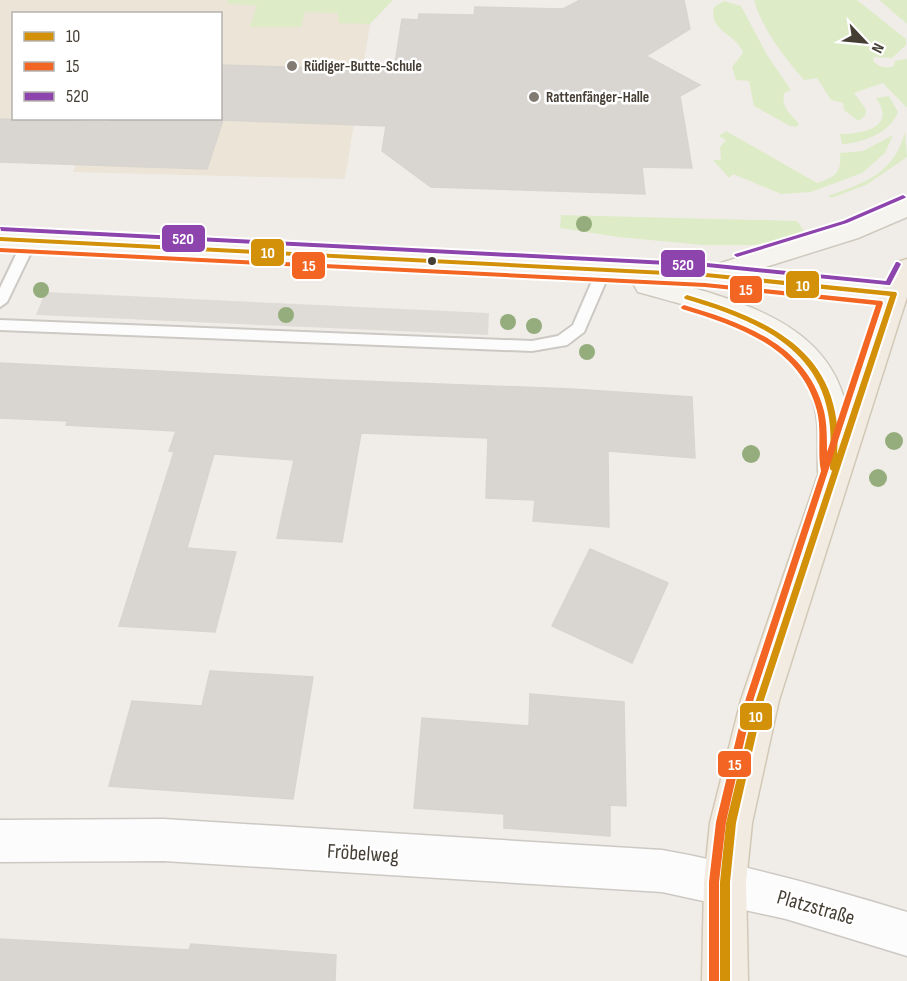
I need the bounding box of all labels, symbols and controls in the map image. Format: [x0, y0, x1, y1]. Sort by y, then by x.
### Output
legend [12, 12, 222, 120]
north arrow [835, 12, 895, 72]
text: 10 [66, 26, 80, 47]
text: N [867, 40, 888, 56]
text: 15 [66, 56, 80, 77]
place label: Rüdiger-Butte-Schule [304, 57, 422, 76]
marker: Rüdiger-Butte-Schule [285, 59, 299, 73]
text: 520 [66, 86, 89, 107]
place label: Rattenfänger-Halle [546, 88, 649, 107]
marker: Rattenfänger-Halle [527, 90, 541, 104]
line badge: 520 [161, 224, 206, 253]
text: 520 [172, 230, 194, 249]
line badge: 10 [250, 238, 285, 267]
text: 10 [261, 244, 275, 263]
line badge: 520 [660, 249, 706, 278]
line badge: 15 [291, 251, 326, 280]
unlabelled marker [426, 255, 438, 267]
text: 520 [672, 256, 694, 275]
text: 15 [302, 257, 316, 276]
line badge: 10 [785, 270, 820, 299]
line badge: 15 [729, 275, 763, 304]
text: 10 [796, 277, 810, 296]
text: 15 [739, 281, 753, 300]
line badge: 10 [739, 702, 773, 731]
text: 10 [749, 708, 763, 727]
line badge: 15 [717, 750, 752, 778]
text: 15 [728, 756, 742, 775]
street label: Fröbelweg [326, 839, 400, 868]
street label: Platzstraße [774, 884, 858, 931]

